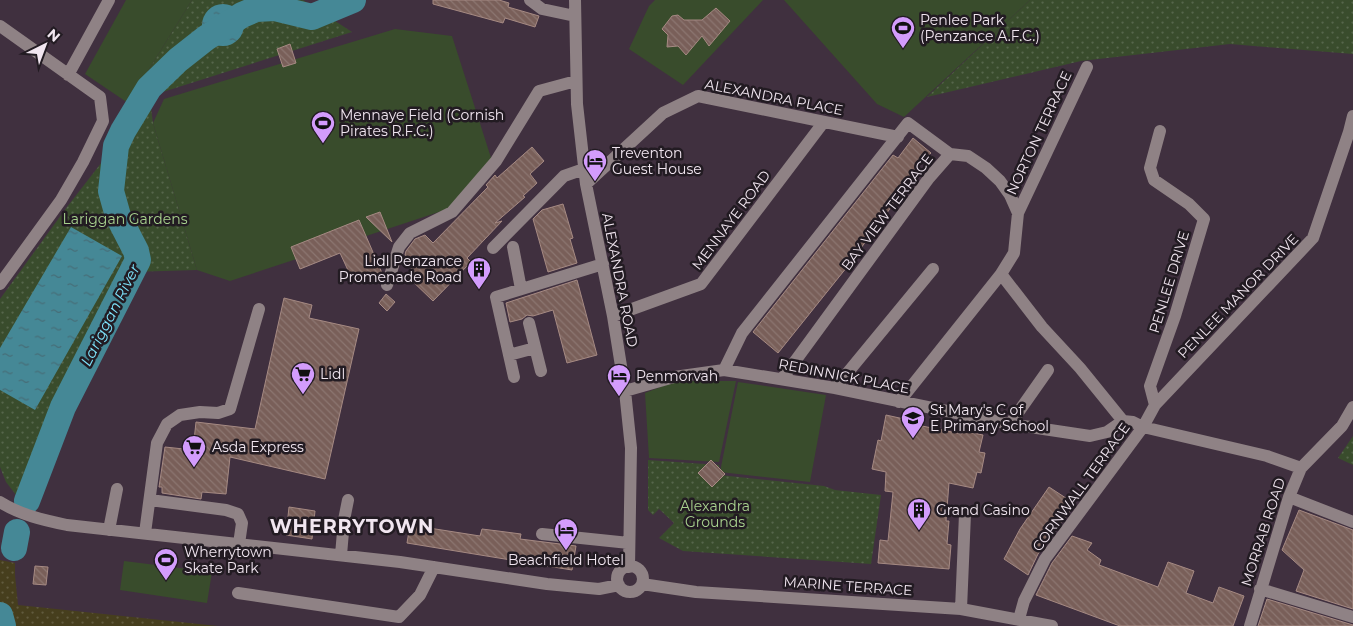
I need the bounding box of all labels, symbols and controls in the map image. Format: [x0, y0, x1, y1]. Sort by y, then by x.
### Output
place label: Penlee Park (Penzance A.F.C.) [920, 11, 1040, 45]
sports icon: Penlee Park (Penzance A.F.C.) [890, 15, 916, 49]
north arrow [20, 20, 70, 70]
text: N [43, 25, 64, 46]
street label: NORTON TERRACE [1002, 68, 1076, 198]
street label: ALEXANDRA PLACE [703, 75, 845, 119]
place label: Mennaye Field (Cornish Pirates R.F.C.) [340, 106, 504, 140]
sports icon: Mennaye Field (Cornish Pirates R.F.C.) [310, 110, 336, 144]
place label: Treventon Guest House [612, 144, 702, 178]
hotel icon: Treventon Guest House [582, 148, 608, 182]
street label: BAY VIEW TERRACE [837, 150, 937, 274]
street label: MENNAYE ROAD [688, 167, 774, 273]
park label: Lariggan Gardens [62, 210, 188, 228]
street label: ALEXANDRA ROAD [598, 211, 642, 349]
street label: PENLEE DRIVE [1145, 229, 1193, 335]
street label: PENLEE MANOR DRIVE [1174, 230, 1302, 362]
place label: Lidl Penzance Promenade Road [339, 252, 462, 286]
building icon: Lidl Penzance Promenade Road [466, 256, 492, 290]
water label: Lariggan River [76, 260, 144, 369]
street label: REDINNICK PLACE [777, 354, 911, 398]
supermarket icon: Lidl [290, 361, 316, 395]
hotel icon: Penmorvah [606, 363, 632, 397]
place label: Lidl [320, 365, 345, 383]
place label: Penmorvah [636, 367, 718, 385]
place label: St Mary's C of E Primary School [930, 401, 1049, 435]
school or university icon: St Mary's C of E Primary School [900, 405, 926, 439]
street label: CORNWALL TERRACE [1028, 419, 1134, 555]
supermarket icon: Asda Express [181, 434, 207, 468]
place label: Asda Express [212, 438, 304, 456]
street label: MORRAB ROAD [1237, 476, 1289, 588]
park label: Alexandra Grounds [680, 497, 750, 531]
building icon: Grand Casino [906, 497, 932, 531]
place label: Grand Casino [936, 501, 1030, 519]
district label: WHERRYTOWN [270, 515, 434, 538]
hotel icon: Beachfield Hotel [553, 517, 579, 551]
place label: Wherrytown Skate Park [184, 543, 272, 577]
sports icon: Wherrytown Skate Park [153, 547, 179, 581]
place label: Beachfield Hotel [508, 551, 624, 569]
street label: MARINE TERRACE [783, 573, 913, 599]

